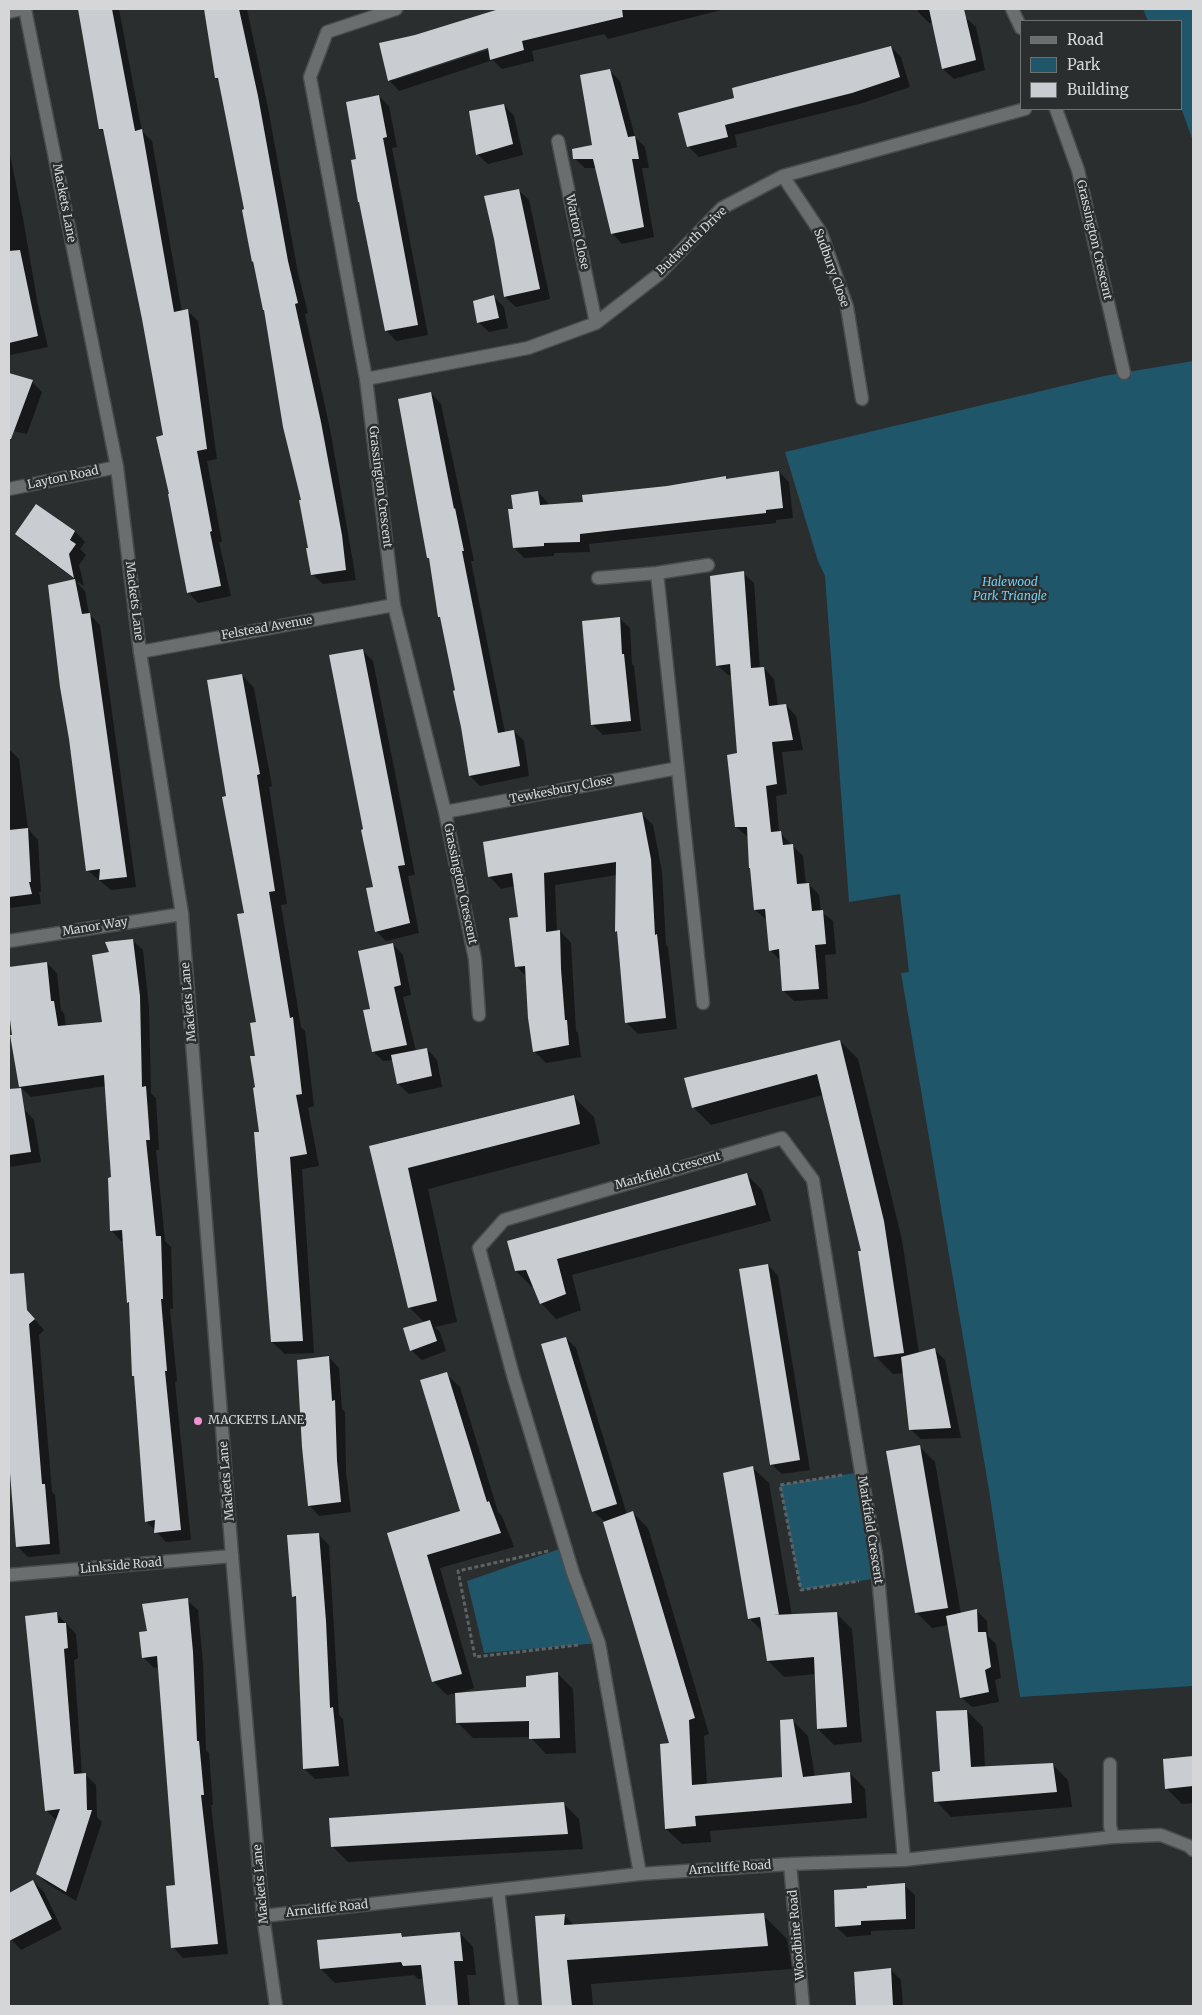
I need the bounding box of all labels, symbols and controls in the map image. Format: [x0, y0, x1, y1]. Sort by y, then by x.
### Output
legend [1020, 20, 1182, 110]
text: Road [1067, 30, 1103, 49]
text: Park [1067, 55, 1100, 74]
text: Building [1067, 80, 1129, 99]
street label: Mackets Lane [49, 162, 79, 244]
street label: Grassington Crescent [1073, 179, 1115, 301]
street label: Warton Close [562, 193, 592, 271]
street label: Budworth Drive [654, 204, 730, 278]
street label: Sudbury Close [810, 227, 852, 309]
street label: Grassington Crescent [365, 425, 395, 549]
street label: Layton Road [26, 463, 100, 493]
street label: Mackets Lane [122, 561, 146, 641]
park label: Halewood Park Triangle [973, 576, 1047, 604]
street label: Felstead Avenue [220, 613, 314, 643]
street label: Tewkesbury Close [508, 773, 614, 807]
street label: Grassington Crescent [440, 822, 480, 946]
street label: Manor Way [61, 915, 129, 939]
street label: Mackets Lane [178, 962, 200, 1042]
street label: Markfield Crescent [613, 1149, 723, 1193]
place label: MACKETS LANE [208, 1414, 304, 1428]
marker: MACKETS LANE [192, 1415, 204, 1427]
street label: Mackets Lane [216, 1441, 238, 1521]
street label: Markfield Crescent [854, 1475, 886, 1585]
street label: Linkside Road [80, 1555, 162, 1577]
street label: Mackets Lane [250, 1844, 272, 1924]
street label: Arncliffe Road [688, 1858, 772, 1878]
street label: Woodbine Road [786, 1889, 808, 1981]
street label: Arncliffe Road [285, 1898, 369, 1920]

